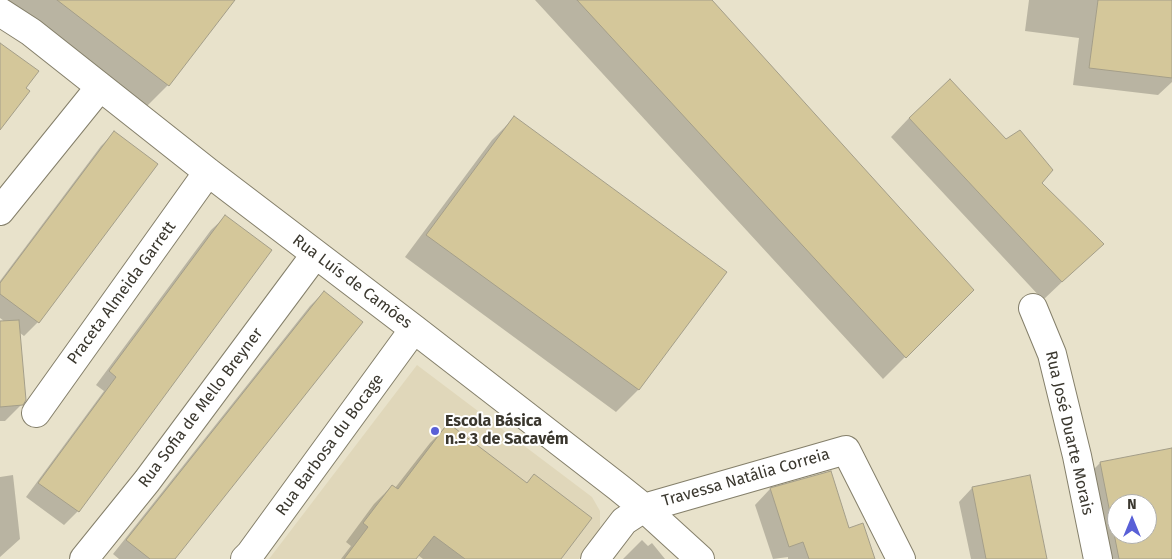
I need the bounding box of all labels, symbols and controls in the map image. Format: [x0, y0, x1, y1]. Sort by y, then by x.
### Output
street label: Praceta Almeida Garrett [64, 218, 180, 368]
street label: Rua Luís de Camões [289, 231, 415, 333]
street label: Rua Sofia de Mello Breyner [135, 324, 267, 492]
street label: Rua José Duarte Morais [1041, 349, 1097, 517]
street label: Rua Barbosa du Bocage [272, 370, 388, 520]
place label: Escola Básica n.º 3 de Sacavém [445, 412, 569, 450]
marker: Escola Básica n.º 3 de Sacavém [429, 425, 441, 437]
street label: Travessa Natália Correia [660, 445, 832, 511]
north arrow [1107, 494, 1157, 544]
text: N [1127, 496, 1137, 513]

